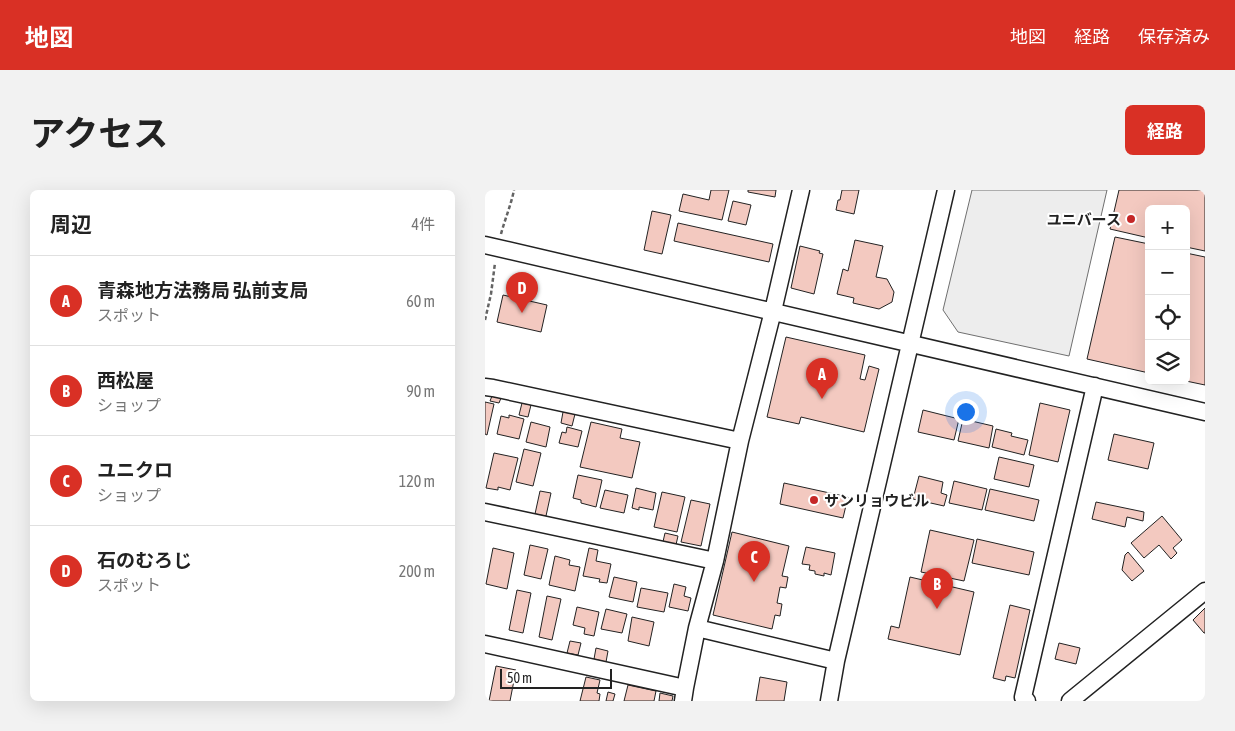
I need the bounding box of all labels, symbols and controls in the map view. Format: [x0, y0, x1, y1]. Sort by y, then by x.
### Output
text: 地図 [25, 24, 73, 51]
text: 地図 [1010, 26, 1046, 47]
text: 経路 [1074, 26, 1110, 47]
text: 保存済み [1138, 26, 1210, 47]
button: 経路 [1125, 105, 1205, 155]
text: アクセス [30, 113, 168, 153]
map controls [1145, 205, 1190, 385]
button: + [1145, 205, 1190, 250]
place label: ユニバース [1047, 211, 1121, 228]
text: 周辺 [50, 212, 92, 236]
marker: ユニバース [1125, 213, 1137, 225]
text: 4件 [411, 215, 435, 233]
button: − [1145, 250, 1190, 295]
pin: D [506, 272, 538, 313]
text: 青森地方法務局 弘前支局 [97, 279, 309, 301]
text: A [62, 292, 70, 310]
text: 60 m [406, 292, 435, 310]
button: locate [1145, 295, 1190, 340]
text: スポット [97, 306, 161, 324]
button: layers [1145, 340, 1190, 385]
pin: A [806, 358, 838, 399]
text: 西松屋 [97, 369, 154, 391]
text: B [62, 382, 70, 400]
text: 90 m [406, 382, 435, 400]
text: ショップ [97, 396, 161, 414]
your location [953, 399, 979, 425]
text: ユニクロ [97, 459, 173, 481]
text: C [62, 472, 70, 490]
text: 120 m [399, 472, 435, 490]
text: ショップ [97, 486, 161, 504]
place label: サンリョウビル [824, 492, 929, 509]
marker: サンリョウビル [808, 494, 820, 506]
pin: C [738, 541, 770, 582]
text: 石のむろじ [97, 549, 192, 571]
text: D [62, 562, 70, 580]
text: 200 m [399, 562, 435, 580]
pin: B [921, 568, 953, 609]
text: スポット [97, 576, 161, 594]
scale bar [500, 666, 613, 689]
text: 50 m [507, 670, 532, 686]

